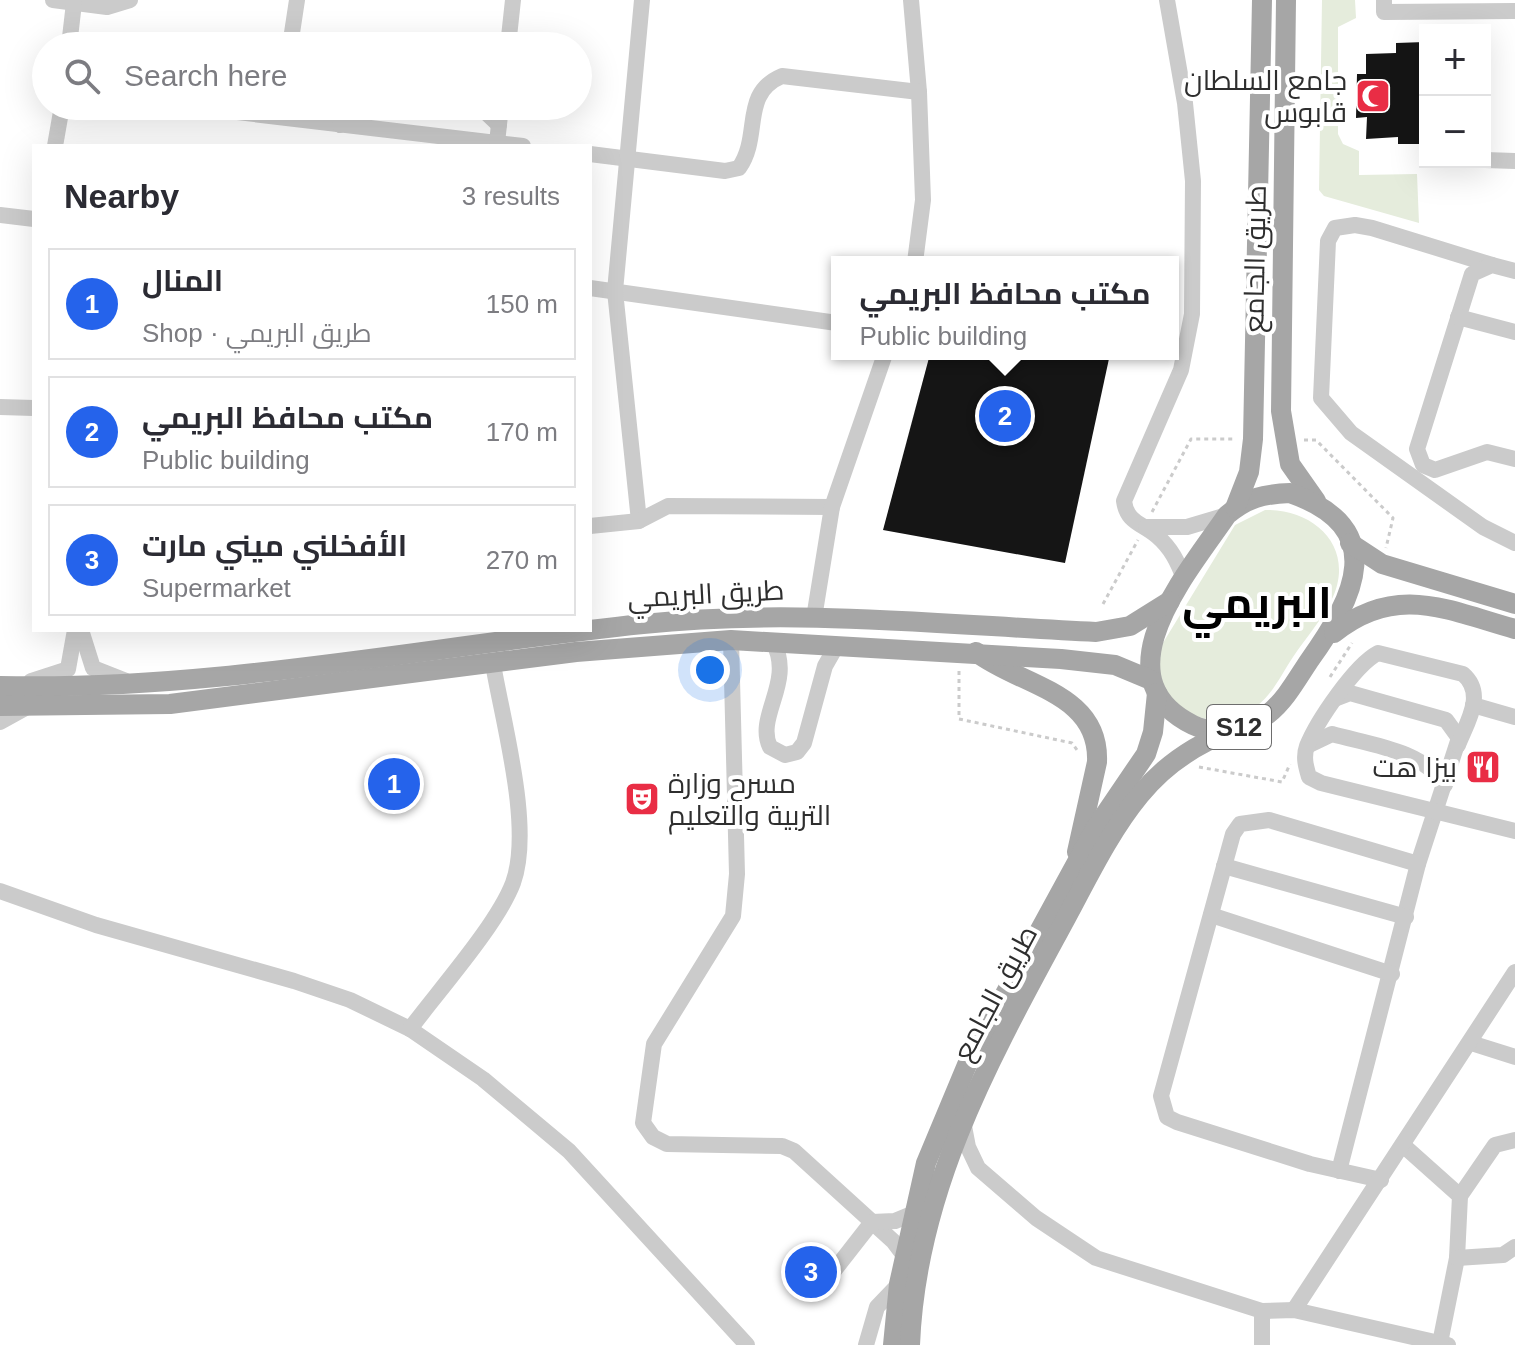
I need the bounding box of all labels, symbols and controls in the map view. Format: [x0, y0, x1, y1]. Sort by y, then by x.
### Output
map controls [1419, 24, 1491, 168]
button: + [1419, 24, 1491, 96]
search box [32, 32, 592, 120]
icon: search [60, 54, 104, 98]
text: Search here [124, 59, 287, 92]
place label: جامع السلطان قابوس [1184, 65, 1347, 129]
mosque icon: جامع السلطان قابوس [1354, 77, 1392, 115]
button: − [1419, 96, 1491, 168]
text: Nearby [64, 177, 179, 215]
text: 3 results [462, 181, 560, 211]
street label: طريق الجامع [1238, 185, 1275, 333]
popup [831, 256, 1179, 360]
text: المنال [142, 264, 223, 297]
text: مكتب محافظ البريمي [859, 277, 1151, 310]
text: 1 [85, 289, 99, 319]
text: 150 m [486, 289, 558, 319]
text: Shop · طريق البريمي [142, 318, 372, 348]
text: Public building [859, 321, 1027, 351]
pin: 2 [979, 386, 1031, 446]
text: مكتب محافظ البريمي [142, 401, 433, 434]
text: 2 [85, 417, 99, 447]
text: 170 m [486, 417, 558, 447]
text: Public building [142, 445, 310, 475]
text: الأفخلني ميني مارت [142, 529, 407, 562]
text: 3 [85, 545, 99, 575]
text: 270 m [486, 545, 558, 575]
text: Supermarket [142, 573, 291, 603]
street label: طريق البريمي [627, 574, 786, 620]
district label: البريمي [1182, 578, 1332, 638]
your location [690, 650, 730, 690]
road number: S12 [1207, 705, 1271, 749]
restaurant icon: بيزا ه‍ت [1464, 748, 1502, 786]
place label: بيزا ه‍ت [1372, 752, 1457, 783]
pin: 1 [368, 754, 420, 814]
place label: مسرح وزارة التربية والتعليم [668, 768, 831, 835]
theatre icon: مسرح وزارة التربية والتعليم [623, 780, 661, 818]
street label: طريق الجامع [947, 920, 1046, 1067]
pin: 3 [785, 1242, 837, 1302]

